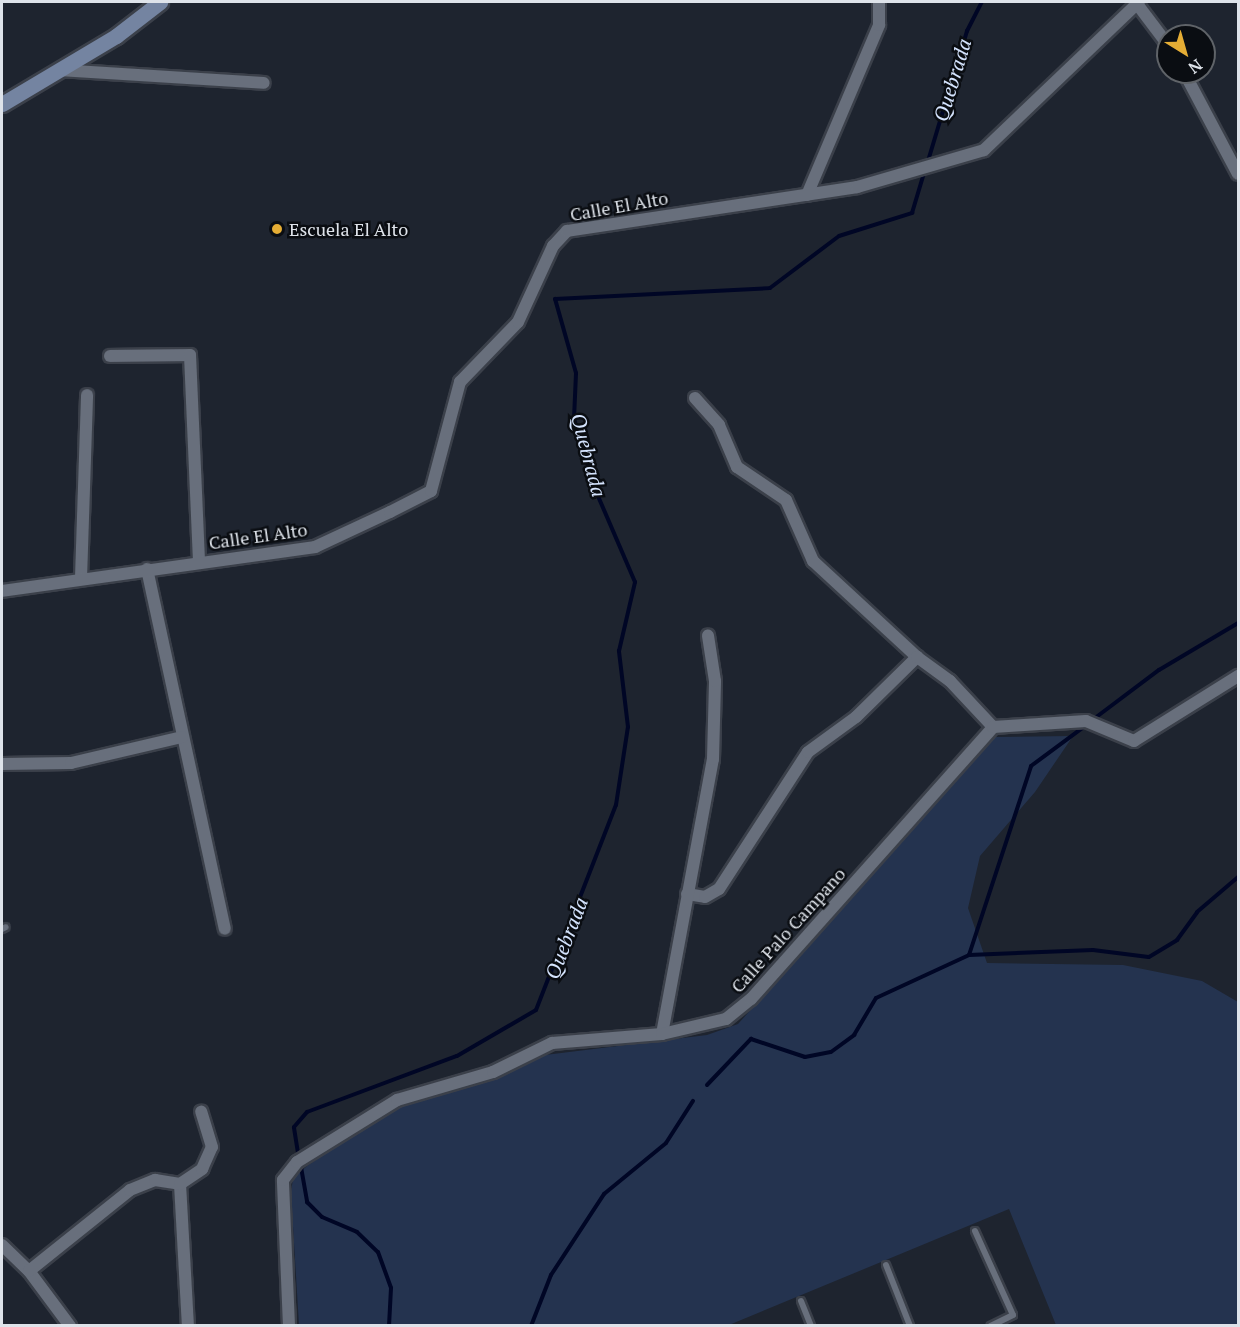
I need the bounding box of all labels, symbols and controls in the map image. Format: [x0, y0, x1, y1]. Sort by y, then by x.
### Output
north arrow [1156, 24, 1216, 84]
water label: Quebrada [928, 36, 976, 124]
text: N [1184, 54, 1207, 79]
street label: Calle El Alto [568, 187, 670, 225]
place label: Escuela El Alto [289, 218, 409, 240]
marker: Escuela El Alto [270, 222, 284, 236]
water label: Quebrada [566, 411, 612, 499]
street label: Calle El Alto [207, 518, 309, 554]
street label: Calle Palo Campano [726, 863, 850, 997]
water label: Quebrada [539, 894, 593, 982]

